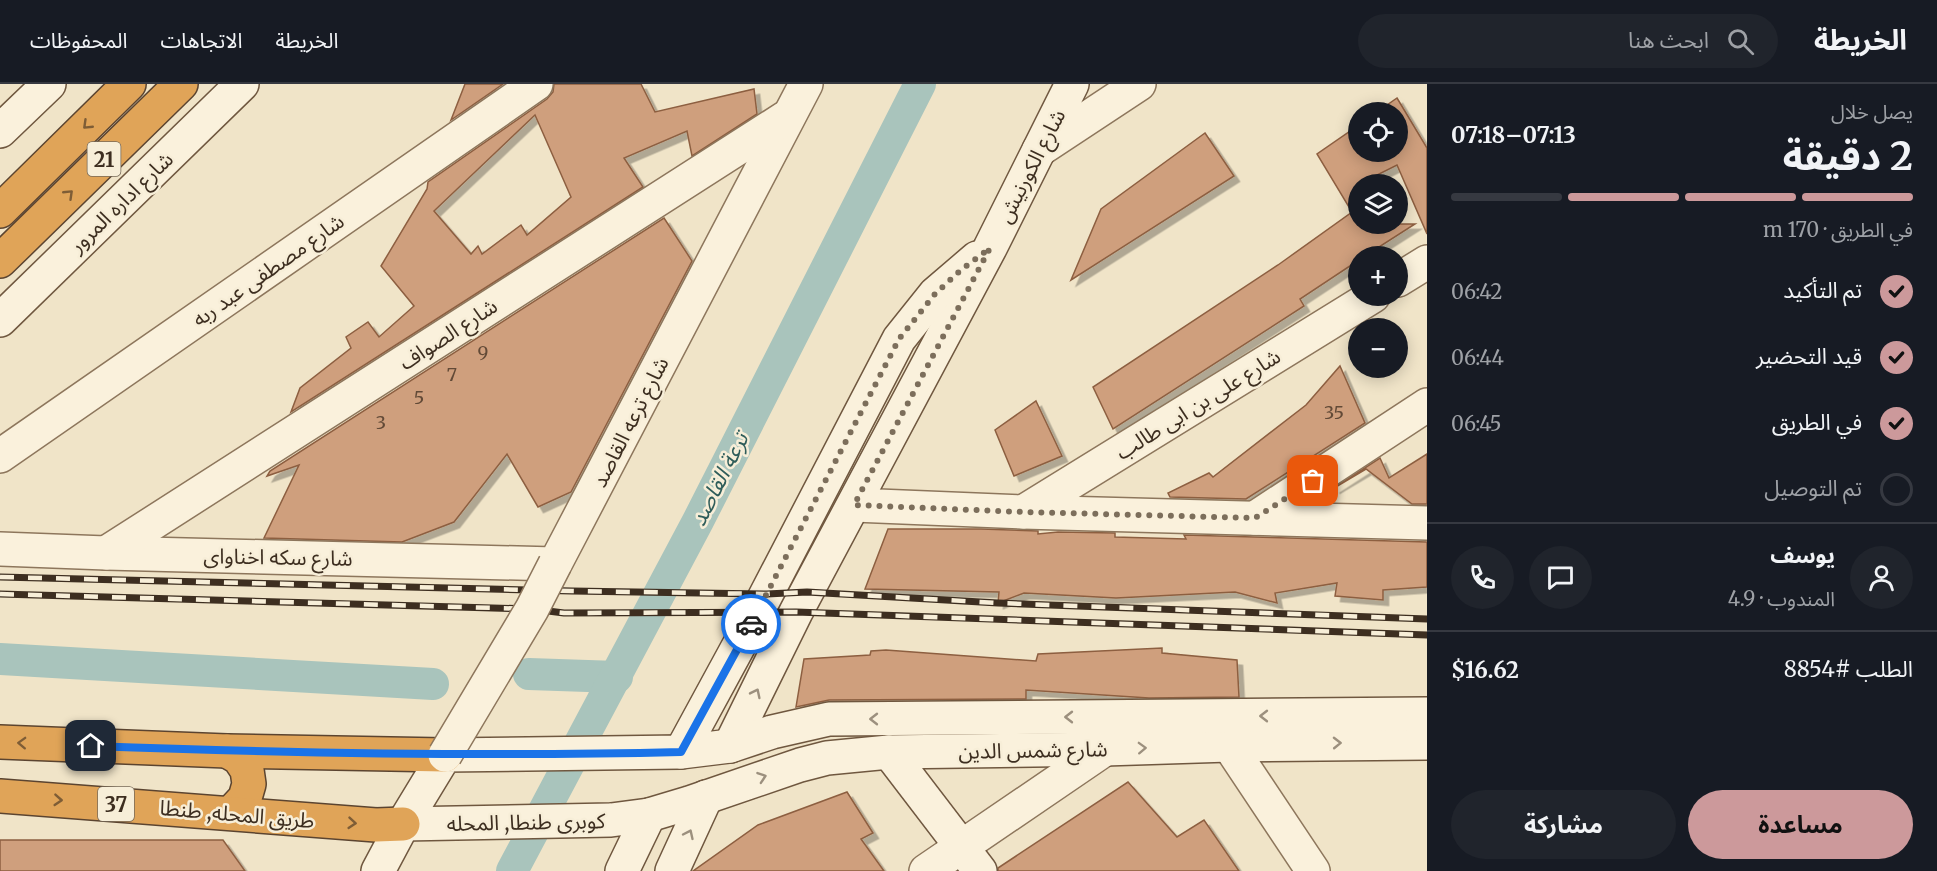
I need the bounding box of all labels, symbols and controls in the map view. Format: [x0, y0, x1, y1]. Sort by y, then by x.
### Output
search box [1358, 14, 1778, 68]
text: الخريطة [1814, 22, 1907, 58]
icon: search [1724, 25, 1757, 58]
text: ابحث هنا [1628, 26, 1709, 54]
text: المحفوظات [30, 27, 127, 54]
text: الاتجاهات [160, 27, 242, 54]
text: الخريطة [275, 27, 338, 54]
text: يصل خلال [1831, 99, 1913, 124]
map controls [1348, 102, 1408, 378]
button: locate [1348, 102, 1408, 162]
street label: شارع الكورنيش [991, 105, 1073, 228]
one-way arrow [84, 118, 94, 129]
text: 07:13–07:18 [1451, 121, 1576, 149]
text: 2 دقيقة [1783, 132, 1913, 181]
road number: 21 [88, 142, 120, 176]
street label: شارع اداره المرور [63, 146, 180, 260]
button: layers [1348, 174, 1408, 234]
one-way arrow [62, 190, 73, 201]
street label: شارع مصطفى عبد ربه [187, 207, 350, 334]
text: في الطريق · 170 m [1763, 217, 1913, 242]
button: + [1348, 246, 1408, 306]
icon: check [1880, 275, 1913, 308]
text: تم التأكيد [1783, 276, 1862, 304]
text: 06:42 [1451, 279, 1502, 304]
street label: شارع الصواف [394, 292, 503, 377]
button: − [1348, 318, 1408, 378]
house number: 9 [478, 341, 488, 364]
icon: check [1880, 341, 1913, 374]
street label: شارع على بن ابى طالب [1111, 342, 1286, 467]
text: قيد التحضير [1756, 342, 1862, 370]
text: 06:44 [1451, 345, 1504, 370]
street label: شارع ترعه القاصد [586, 352, 676, 493]
house number: 7 [447, 363, 457, 386]
house number: 5 [414, 386, 424, 409]
house number: 35 [1324, 401, 1344, 424]
icon: check [1880, 407, 1913, 440]
text: في الطريق [1772, 408, 1862, 436]
house number: 3 [376, 411, 386, 434]
text: 06:45 [1451, 411, 1502, 436]
water label: ترعة القاصد [684, 424, 756, 530]
pin [1287, 455, 1338, 506]
icon: bag [1296, 464, 1329, 497]
text: تم التوصيل [1764, 474, 1862, 502]
text: يوسف [1770, 541, 1835, 569]
street label: شارع سكه اخناواى [203, 542, 353, 574]
button: phone [1451, 546, 1514, 609]
button: chat [1529, 546, 1592, 609]
button: person [1850, 546, 1913, 609]
text: المندوب · 4.9 [1728, 586, 1835, 611]
courier [721, 594, 781, 654]
icon: car [735, 608, 768, 641]
text: الطلب #8854 [1784, 655, 1913, 683]
text: $16.62 [1451, 656, 1519, 684]
one-way arrow [749, 688, 761, 699]
one-way arrow [1259, 709, 1268, 722]
one-way arrow [1064, 711, 1073, 723]
one-way arrow [869, 713, 878, 725]
pin [65, 720, 116, 771]
icon: home [74, 729, 107, 762]
street label: شارع شمس الدين [958, 735, 1108, 767]
one-way arrow [17, 737, 26, 749]
one-way arrow [1333, 737, 1342, 749]
one-way arrow [1138, 742, 1147, 754]
one-way arrow [756, 772, 767, 785]
road number: 37 [98, 787, 134, 821]
button: مشاركة [1451, 790, 1676, 859]
button: مساعدة [1688, 790, 1913, 859]
one-way arrow [54, 793, 63, 806]
street label: طريق المحله, طنطا [158, 794, 316, 834]
street label: كوبرى طنطا, المحله [446, 807, 606, 837]
one-way arrow [348, 816, 357, 829]
one-way arrow [682, 829, 694, 840]

